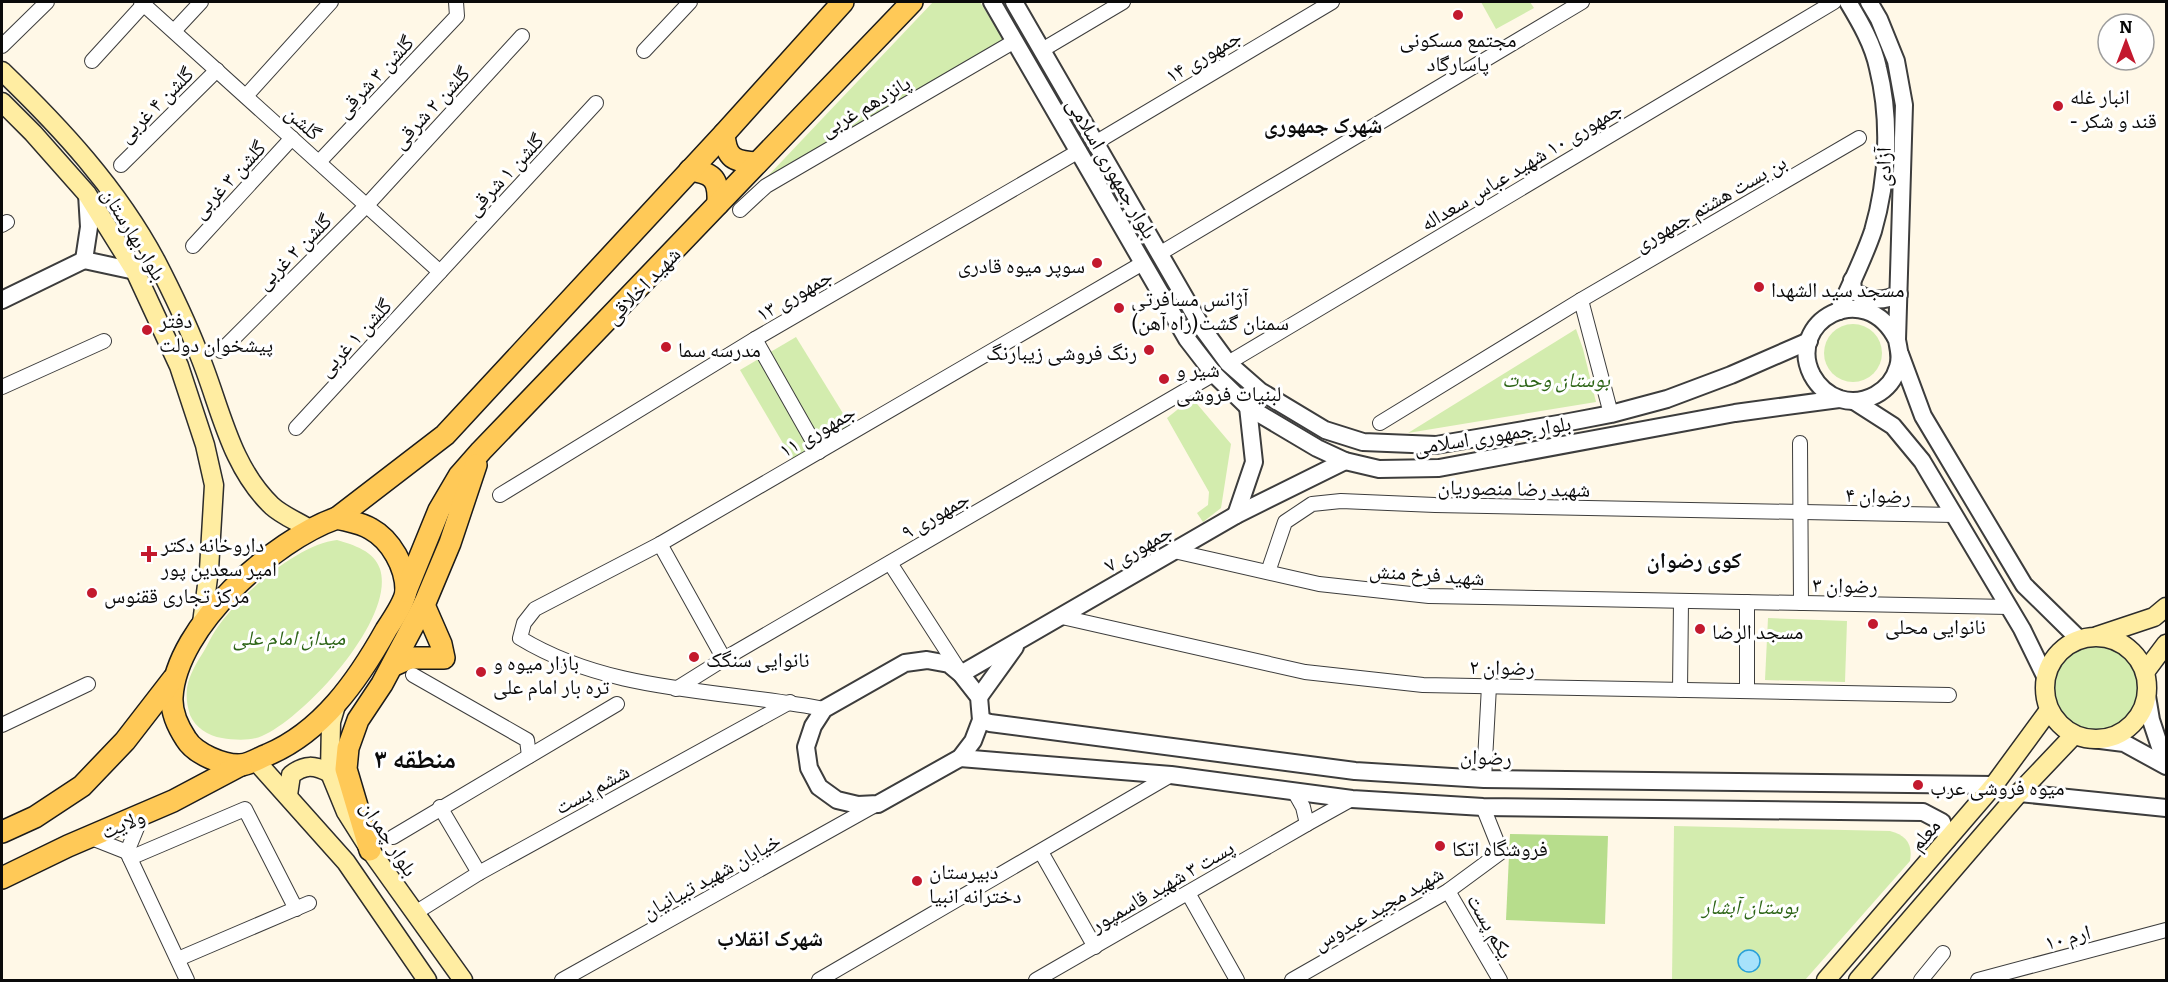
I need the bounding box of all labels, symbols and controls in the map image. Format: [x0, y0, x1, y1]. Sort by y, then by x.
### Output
marker: مجتمع مسکونی پاسارگاد [1451, 8, 1465, 22]
north arrow [2096, 12, 2156, 72]
text: N [2119, 14, 2133, 38]
street label: جمهوری ۱۴ [1158, 19, 1246, 89]
place label: مجتمع مسکونی پاسارگاد [1399, 22, 1517, 77]
street label: گلشن ۳ شرقی [326, 26, 420, 123]
street label: گلشن ۴ غربی [109, 57, 200, 148]
street label: گلشن ۲ شرقی [382, 57, 476, 154]
street label: پانزدهم غربی [813, 65, 916, 143]
place label: انبار غله - قند و شکر [2070, 79, 2157, 134]
street label: بلوار جمهوری اسلامی [1061, 90, 1167, 244]
street label: جمهوری ۱۰ شهید عباس سعداله [1413, 91, 1627, 237]
street label: گلشن [280, 96, 330, 146]
marker: انبار غله - قند و شکر [2051, 99, 2065, 113]
district label: شهرک جمهوری [1264, 107, 1382, 140]
street label: گلشن ۱ شرقی [456, 124, 550, 221]
street label: گلشن ۳ غربی [183, 132, 272, 224]
street label: بن بست هشتم جمهوری [1627, 145, 1792, 258]
street label: آزادی [1865, 146, 1897, 187]
street label: بلوار بهارستان [96, 180, 176, 286]
street label: گلشن ۲ غربی [247, 204, 338, 295]
street label: شهید اخلاقی [596, 238, 686, 330]
place label: سوپر میوه قادری [958, 248, 1085, 279]
marker: سوپر میوه قادری [1090, 256, 1104, 270]
street label: جمهوری ۱۳ [749, 259, 837, 327]
place label: مسجد سید الشهدا [1771, 272, 1905, 303]
marker: مسجد سید الشهدا [1752, 280, 1766, 294]
place label: آژانس مسافرتی سمنان گشت(راه آهن) [1131, 281, 1289, 336]
street label: گلشن ۱ غربی [309, 290, 398, 382]
marker: آژانس مسافرتی سمنان گشت(راه آهن) [1112, 301, 1126, 315]
place label: دفتر پیشخوان دولت [158, 303, 273, 358]
marker: دفتر پیشخوان دولت [140, 323, 154, 337]
place label: مدرسه سما [678, 332, 761, 363]
place label: رنگ فروشی زیبارنگ [986, 335, 1137, 366]
marker: مدرسه سما [659, 340, 673, 354]
marker: رنگ فروشی زیبارنگ [1142, 343, 1156, 357]
place label: شیر و لبنیات فروشی [1176, 352, 1281, 407]
park label: بوستان وحدت [1502, 362, 1610, 393]
marker: شیر و لبنیات فروشی [1157, 372, 1171, 386]
street label: جمهوری ۱۱ [772, 395, 860, 463]
street label: بلوار جمهوری اسلامی [1411, 405, 1573, 461]
street label: شهید رضا منصوریان [1438, 469, 1590, 503]
street label: رضوان ۴ [1845, 477, 1911, 509]
street label: جمهوری ۹ [894, 481, 974, 545]
street label: جمهوری ۷ [1097, 514, 1177, 578]
place label: داروخانه دکتر امیر سعدین پور [160, 527, 277, 582]
district label: کوی رضوان [1647, 542, 1742, 575]
marker: داروخانه دکتر امیر سعدین پور [142, 547, 156, 561]
street label: شهید فرخ منش [1368, 553, 1486, 591]
street label: رضوان ۳ [1812, 567, 1878, 599]
place label: مرکز تجاری ققنوس [104, 578, 249, 609]
marker: مرکز تجاری ققنوس [85, 586, 99, 600]
place label: نانوایی محلی [1885, 609, 1986, 640]
place label: مسجد الرضا [1712, 614, 1803, 645]
marker: نانوایی محلی [1866, 617, 1880, 631]
park label: میدان امام علی [233, 620, 346, 652]
marker: مسجد الرضا [1693, 622, 1707, 636]
place label: نانوایی سنگک [706, 642, 809, 673]
place label: بازار میوه و تره بار امام علی [493, 645, 609, 701]
street label: رضوان ۲ [1469, 649, 1535, 681]
marker: نانوایی سنگک [687, 650, 701, 664]
marker: بازار میوه و تره بار امام علی [474, 665, 488, 679]
district label: منطقه ۳ [374, 736, 456, 776]
street label: رضوان [1460, 739, 1512, 771]
street label: ششم پست [548, 754, 635, 821]
place label: میوه فروشی عرب [1930, 770, 2065, 801]
marker: میوه فروشی عرب [1911, 778, 1925, 792]
street label: بلوار چمران [355, 793, 427, 881]
street label: ولایت [95, 799, 149, 845]
street label: معلم [1900, 810, 1947, 857]
street label: خیابان شهید تبیانیان [635, 823, 785, 925]
street label: پست ۳ شهید قاسمپور [1082, 830, 1239, 938]
place label: فروشگاه اتکا [1452, 831, 1548, 862]
marker: فروشگاه اتکا [1433, 839, 1447, 853]
place label: دبیرستان دخترانه انبیا [929, 854, 1021, 909]
street label: شهید مجید عبدوس [1306, 856, 1448, 956]
marker: دبیرستان دخترانه انبیا [910, 874, 924, 888]
street label: یکم پست [1460, 887, 1523, 964]
park label: بوستان آبشار [1700, 889, 1799, 920]
street label: ارم ۱۰ [2041, 914, 2094, 957]
district label: شهرک انقلاب [717, 920, 823, 953]

